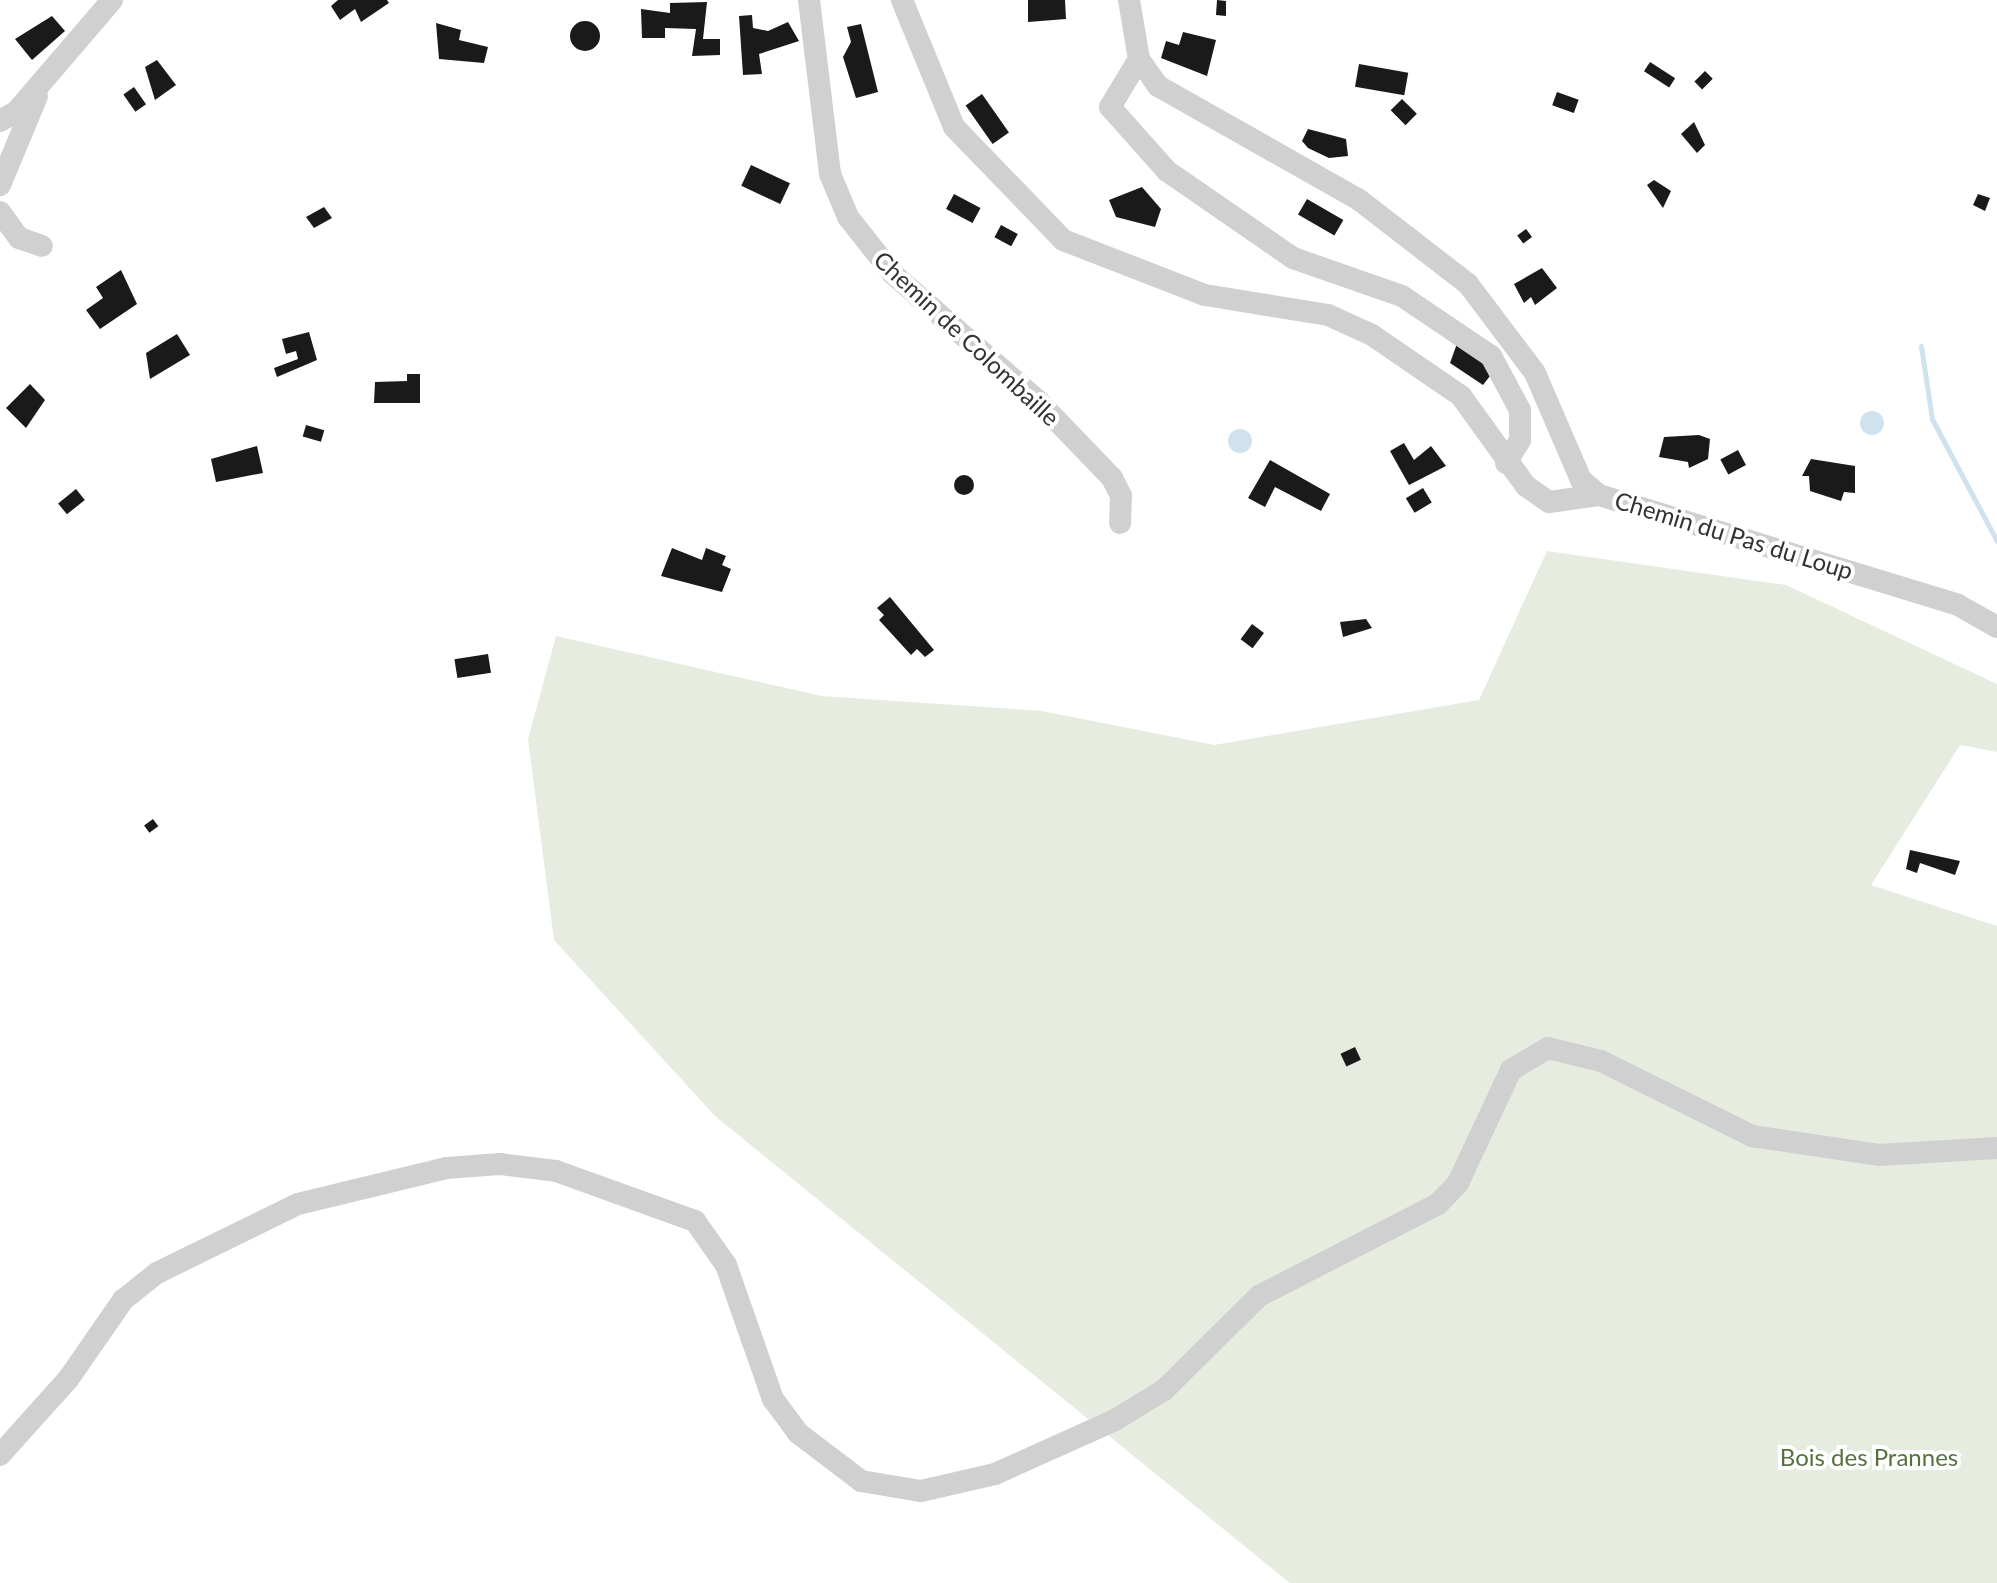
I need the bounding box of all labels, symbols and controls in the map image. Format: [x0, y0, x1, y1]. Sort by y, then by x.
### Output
street label: Chemin de Colombaille [868, 245, 1066, 431]
street label: Chemin du Pas du Loup [1611, 485, 1857, 585]
park label: Bois des Prannes [1780, 1443, 1958, 1471]

